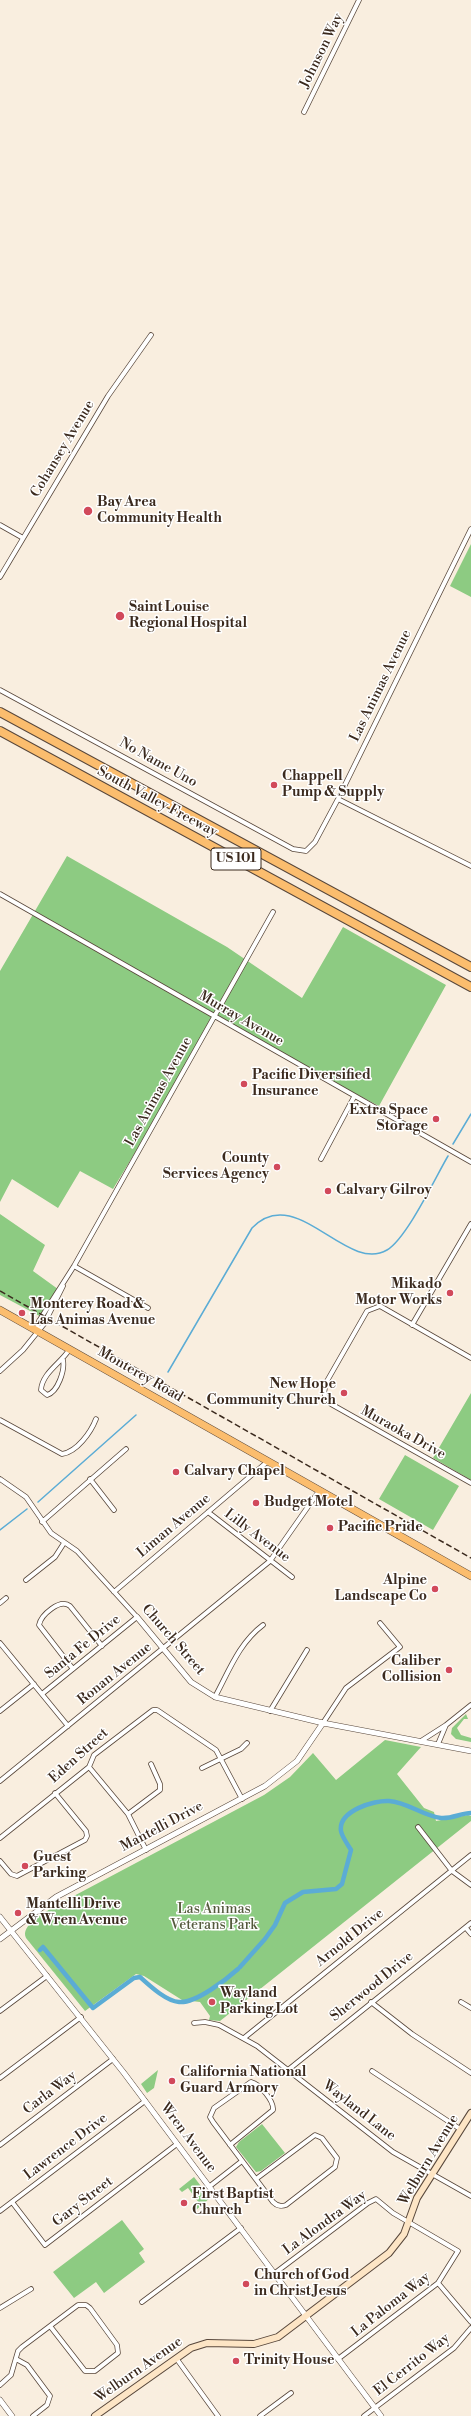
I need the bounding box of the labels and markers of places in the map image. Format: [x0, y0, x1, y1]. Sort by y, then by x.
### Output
place label: Bay Area Community Health [97, 495, 222, 528]
marker: Bay Area Community Health [82, 505, 94, 517]
place label: Saint Louise Regional Hospital [129, 600, 247, 632]
marker: Saint Louise Regional Hospital [114, 610, 126, 622]
place label: Chappell Pump & Supply [282, 769, 384, 802]
marker: Chappell Pump & Supply [269, 780, 279, 790]
place label: Pacific Diversified Insurance [252, 1068, 371, 1100]
marker: Pacific Diversified Insurance [239, 1079, 249, 1089]
place label: Extra Space Storage [349, 1103, 428, 1136]
marker: Extra Space Storage [431, 1114, 441, 1124]
place label: County Services Agency [163, 1151, 269, 1184]
marker: County Services Agency [272, 1162, 282, 1172]
place label: Calvary Gilroy [336, 1183, 432, 1199]
marker: Calvary Gilroy [323, 1186, 333, 1196]
place label: Mikado Motor Works [355, 1277, 442, 1310]
marker: Mikado Motor Works [445, 1288, 455, 1298]
place label: Monterey Road & Las Animas Avenue [30, 1297, 155, 1330]
marker: Monterey Road & Las Animas Avenue [17, 1308, 27, 1318]
place label: New Hope Community Church [206, 1377, 336, 1410]
marker: New Hope Community Church [339, 1388, 349, 1398]
place label: Calvary Chapel [184, 1464, 285, 1480]
marker: Calvary Chapel [171, 1467, 181, 1477]
place label: Budget Motel [264, 1495, 353, 1511]
marker: Budget Motel [251, 1498, 261, 1508]
place label: Pacific Pride [338, 1520, 423, 1536]
marker: Pacific Pride [325, 1523, 335, 1533]
place label: Alpine Landscape Co [335, 1573, 427, 1606]
marker: Alpine Landscape Co [430, 1584, 440, 1594]
place label: Caliber Collision [382, 1654, 441, 1686]
marker: Caliber Collision [444, 1665, 454, 1675]
place label: Guest Parking [33, 1850, 86, 1882]
marker: Guest Parking [20, 1861, 30, 1871]
place label: Mantelli Drive & Wren Avenue [26, 1897, 127, 1930]
marker: Mantelli Drive & Wren Avenue [13, 1908, 23, 1918]
place label: Wayland Parking Lot [220, 1986, 298, 2018]
marker: Wayland Parking Lot [207, 1997, 217, 2007]
place label: California National Guard Armory [180, 2065, 306, 2098]
marker: California National Guard Armory [167, 2076, 177, 2086]
place label: First Baptist Church [192, 2187, 274, 2220]
marker: First Baptist Church [179, 2198, 189, 2208]
place label: Church of God in Christ Jesus [254, 2268, 350, 2300]
marker: Church of God in Christ Jesus [241, 2279, 251, 2289]
place label: Trinity House [244, 2353, 334, 2369]
marker: Trinity House [231, 2356, 241, 2366]

